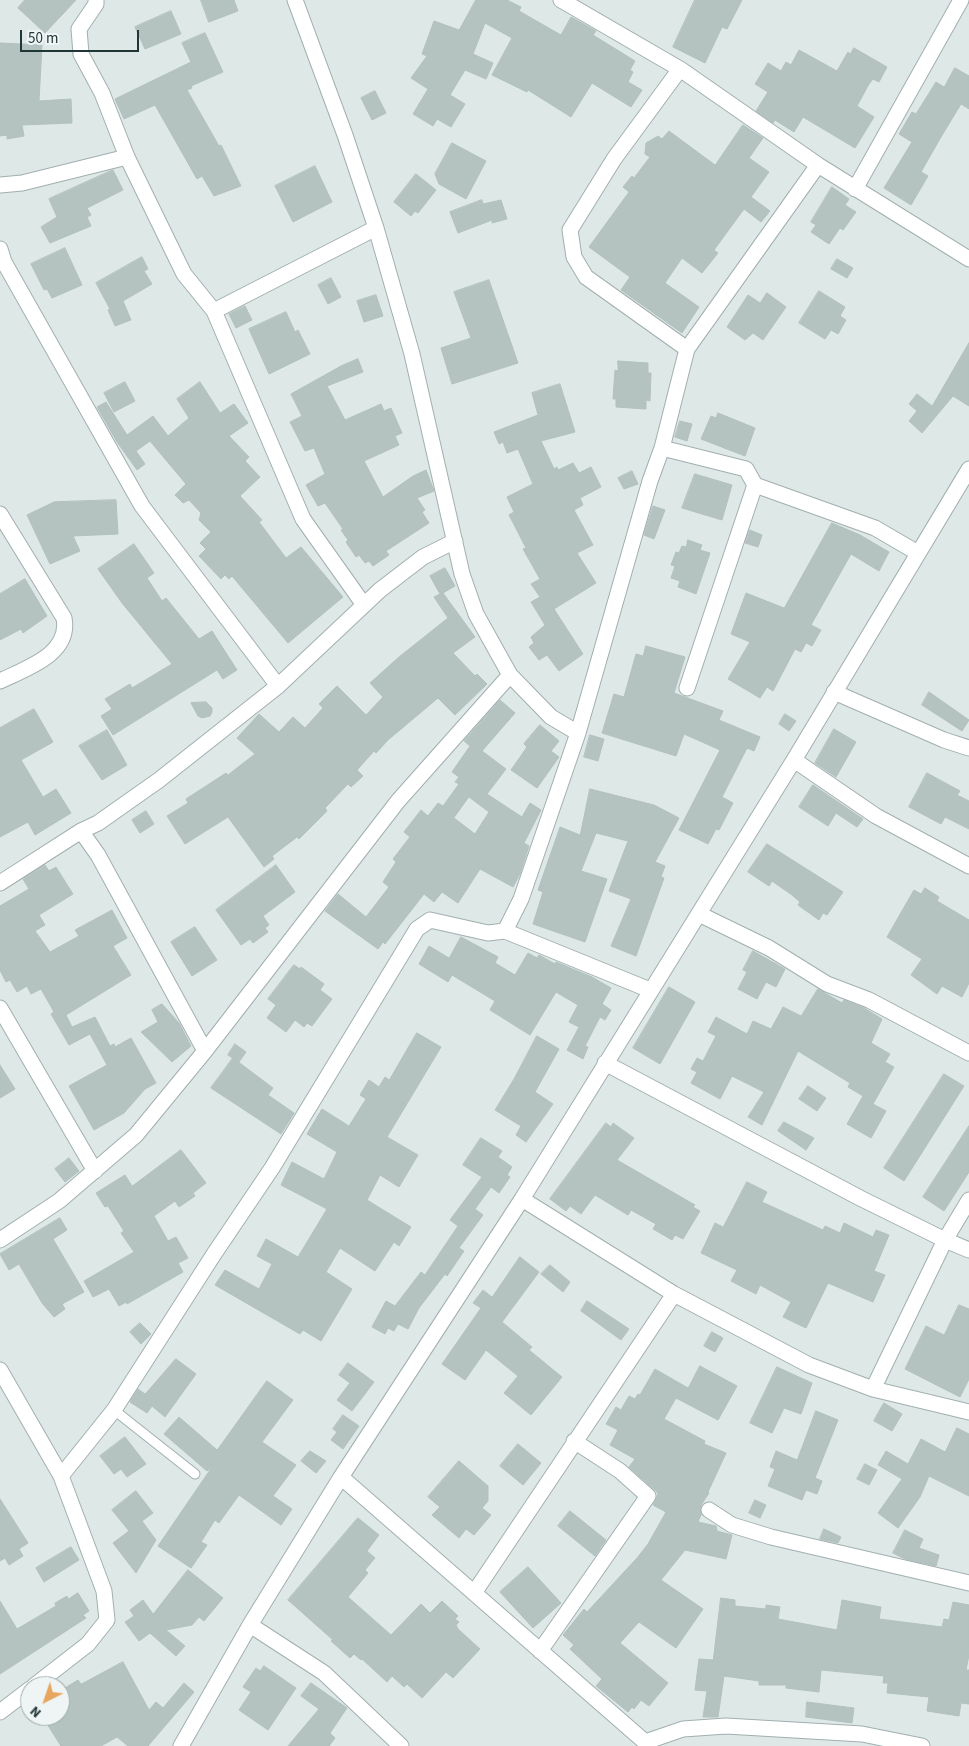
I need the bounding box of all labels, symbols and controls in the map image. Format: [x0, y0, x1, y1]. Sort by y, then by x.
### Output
scale bar [22, 20, 141, 52]
text: 50 m [28, 28, 58, 49]
north arrow [20, 1676, 70, 1726]
text: N [26, 1701, 46, 1722]

